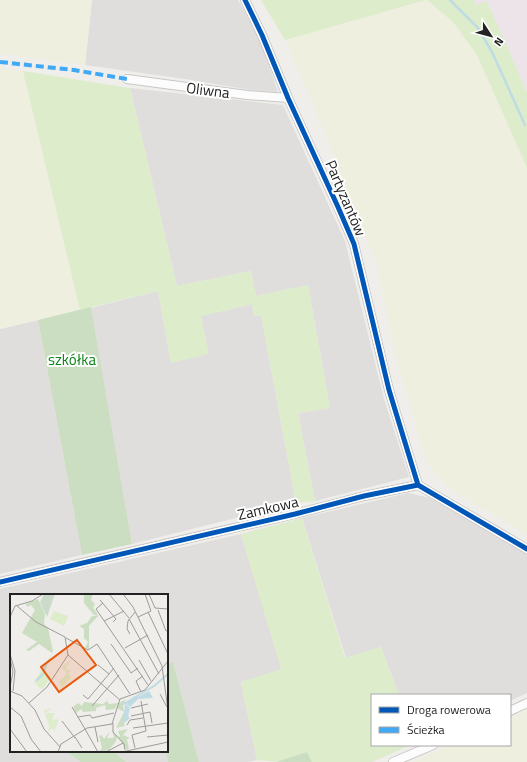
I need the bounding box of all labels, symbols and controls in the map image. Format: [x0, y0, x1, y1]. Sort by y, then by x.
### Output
north arrow [471, 16, 511, 56]
text: N [490, 34, 508, 50]
street label: Oliwna [185, 76, 232, 104]
street label: Partyzantów [320, 156, 372, 240]
park label: szkółka [48, 348, 96, 371]
street label: Zamkowa [235, 490, 301, 526]
inset map [10, 594, 168, 752]
legend [371, 694, 511, 746]
text: Droga rowerowa [407, 700, 491, 719]
text: Ścieżka [407, 720, 445, 739]

